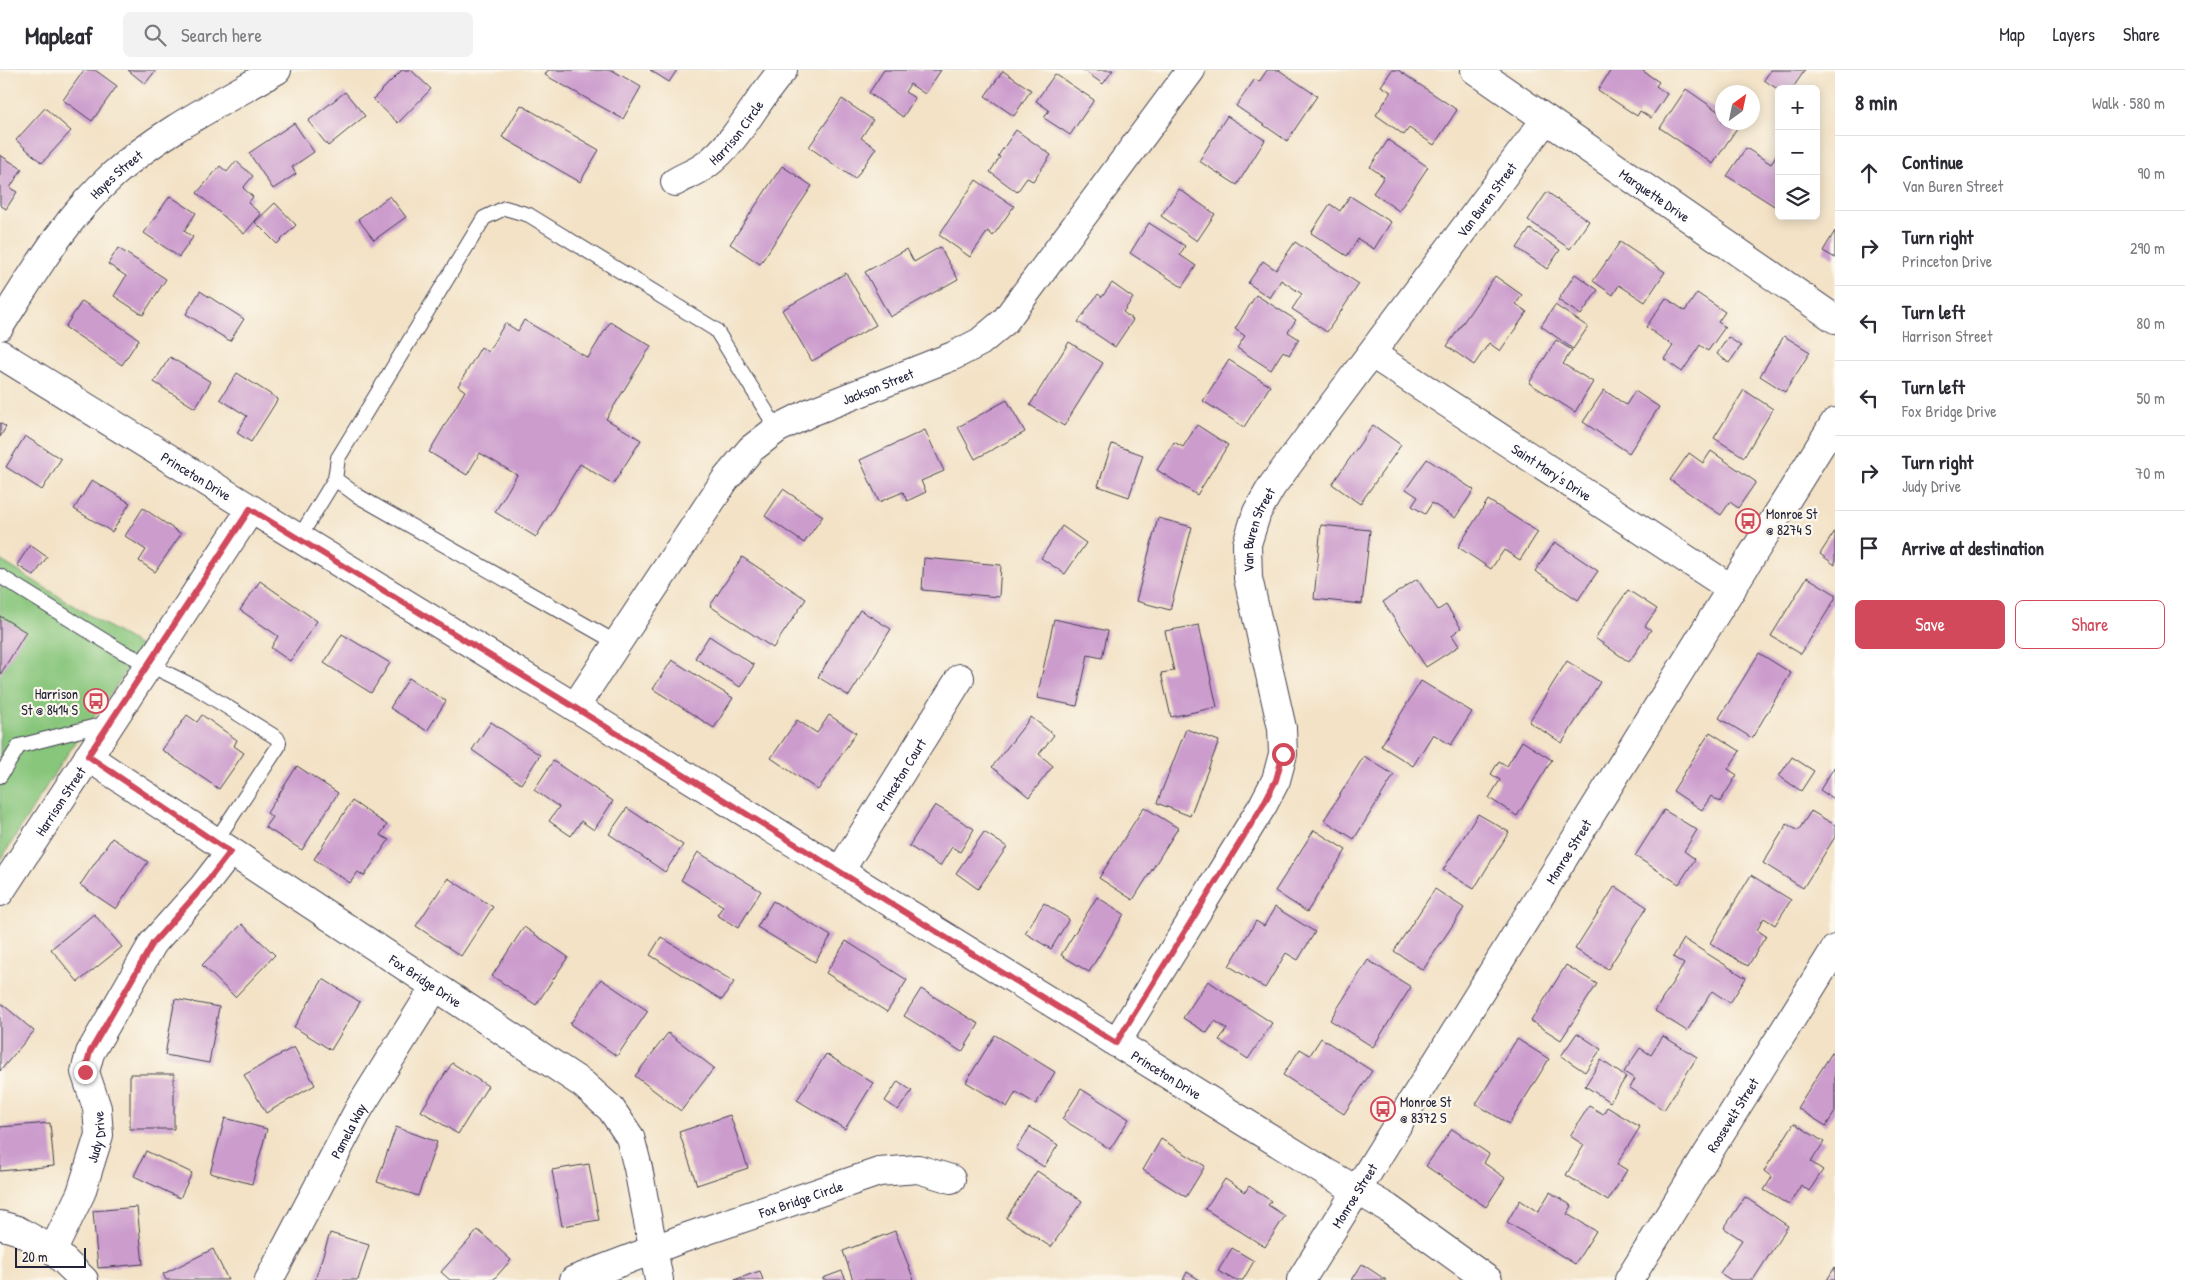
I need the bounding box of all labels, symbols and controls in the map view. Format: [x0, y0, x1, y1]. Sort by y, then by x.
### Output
search box [123, 12, 473, 57]
text: Mapleaf [25, 19, 93, 51]
icon: search [141, 21, 169, 49]
text: Search here [181, 22, 262, 48]
text: Map [1999, 22, 2025, 47]
text: Layers [2053, 22, 2095, 47]
text: Share [2123, 22, 2160, 47]
north arrow [1715, 85, 1760, 130]
map controls [1775, 85, 1820, 220]
button: + [1775, 85, 1820, 130]
text: 8 min [1855, 88, 1897, 117]
text: Walk · 580 m [2092, 92, 2165, 114]
street label: Harrison Circle [704, 96, 767, 169]
button: − [1775, 130, 1820, 175]
street label: Hayes Street [85, 145, 146, 202]
text: Continue [1902, 149, 1963, 175]
street label: Van Buren Street [1452, 158, 1520, 241]
icon: ahead [1855, 159, 1883, 187]
text: 90 m [2137, 162, 2165, 184]
street label: Marquette Drive [1616, 164, 1694, 226]
button: layers [1775, 175, 1820, 220]
text: Van Buren Street [1902, 175, 2003, 197]
text: Turn right [1902, 224, 1973, 250]
icon: right [1855, 234, 1883, 262]
text: 290 m [2130, 237, 2165, 259]
text: Princeton Drive [1902, 250, 1992, 272]
text: Turn left [1902, 299, 1965, 325]
icon: left [1855, 309, 1883, 337]
text: 80 m [2136, 312, 2165, 334]
text: Harrison Street [1902, 325, 1992, 347]
street label: Jackson Street [839, 363, 916, 408]
text: Turn left [1902, 374, 1965, 400]
icon: left [1855, 384, 1883, 412]
text: 50 m [2137, 387, 2165, 409]
text: Fox Bridge Drive [1902, 400, 1997, 422]
street label: Saint Mary's Drive [1508, 438, 1596, 505]
street label: Princeton Drive [158, 447, 236, 504]
text: Turn right [1902, 449, 1973, 475]
icon: right [1855, 459, 1883, 487]
text: 70 m [2135, 462, 2165, 484]
text: Judy Drive [1902, 475, 1961, 497]
street label: Van Buren Street [1237, 484, 1279, 572]
place label: Monroe St @ 8274 S [1766, 504, 1818, 539]
bus stop icon: Monroe St @ 8274 S [1735, 508, 1761, 534]
icon: arrive [1855, 534, 1883, 562]
text: Arrive at destination [1902, 535, 2044, 561]
button: Save [1855, 600, 2005, 649]
button: Share [2015, 600, 2165, 649]
place label: Harrison St @ 8414 S [21, 684, 79, 719]
bus stop icon: Harrison St @ 8414 S [83, 688, 109, 714]
street label: Princeton Court [871, 734, 930, 814]
route start [1272, 743, 1295, 766]
street label: Harrison Street [30, 762, 90, 839]
street label: Monroe Street [1541, 815, 1595, 887]
street label: Fox Bridge Drive [385, 949, 466, 1011]
street label: Princeton Drive [1128, 1045, 1206, 1103]
route end [74, 1061, 97, 1084]
street label: Roosevelt Street [1702, 1074, 1762, 1155]
place label: Monroe St @ 8372 S [1400, 1092, 1452, 1127]
bus stop icon: Monroe St @ 8372 S [1370, 1096, 1396, 1122]
street label: Pamela Way [325, 1099, 371, 1161]
street label: Judy Drive [82, 1110, 109, 1165]
street label: Monroe Street [1327, 1159, 1381, 1231]
street label: Fox Bridge Circle [755, 1175, 846, 1222]
scale bar [15, 1245, 86, 1268]
text: 20 m [22, 1247, 48, 1266]

